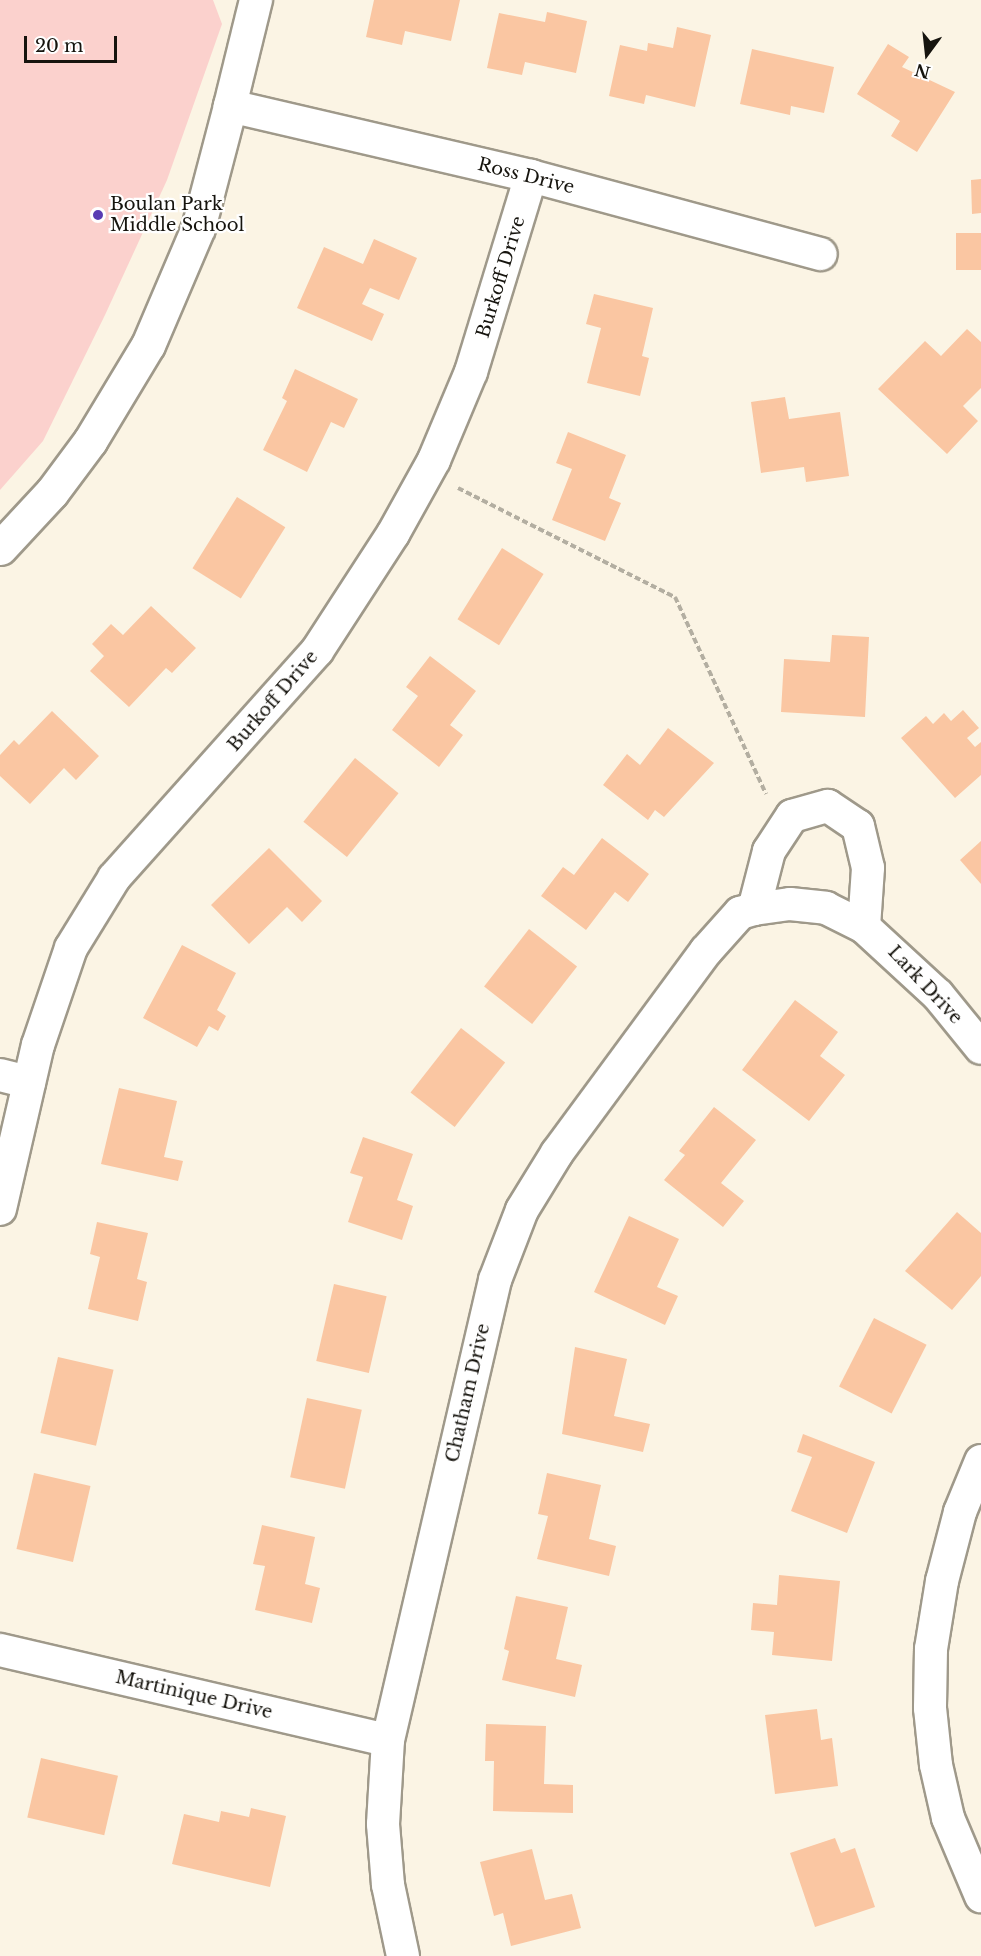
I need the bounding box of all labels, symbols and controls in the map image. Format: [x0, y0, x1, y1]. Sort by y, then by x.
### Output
scale bar [27, 24, 120, 62]
north arrow [897, 24, 957, 84]
text: 20 m [35, 35, 83, 57]
text: N [912, 60, 932, 83]
street label: Ross Drive [475, 154, 577, 198]
place label: Boulan Park Middle School [110, 194, 244, 236]
marker: Boulan Park Middle School [91, 208, 105, 222]
street label: Burkoff Drive [472, 213, 530, 341]
street label: Burkoff Drive [223, 646, 323, 756]
street label: Lark Drive [883, 941, 967, 1029]
street label: Chatham Drive [442, 1321, 494, 1465]
street label: Martinique Drive [113, 1666, 275, 1724]

